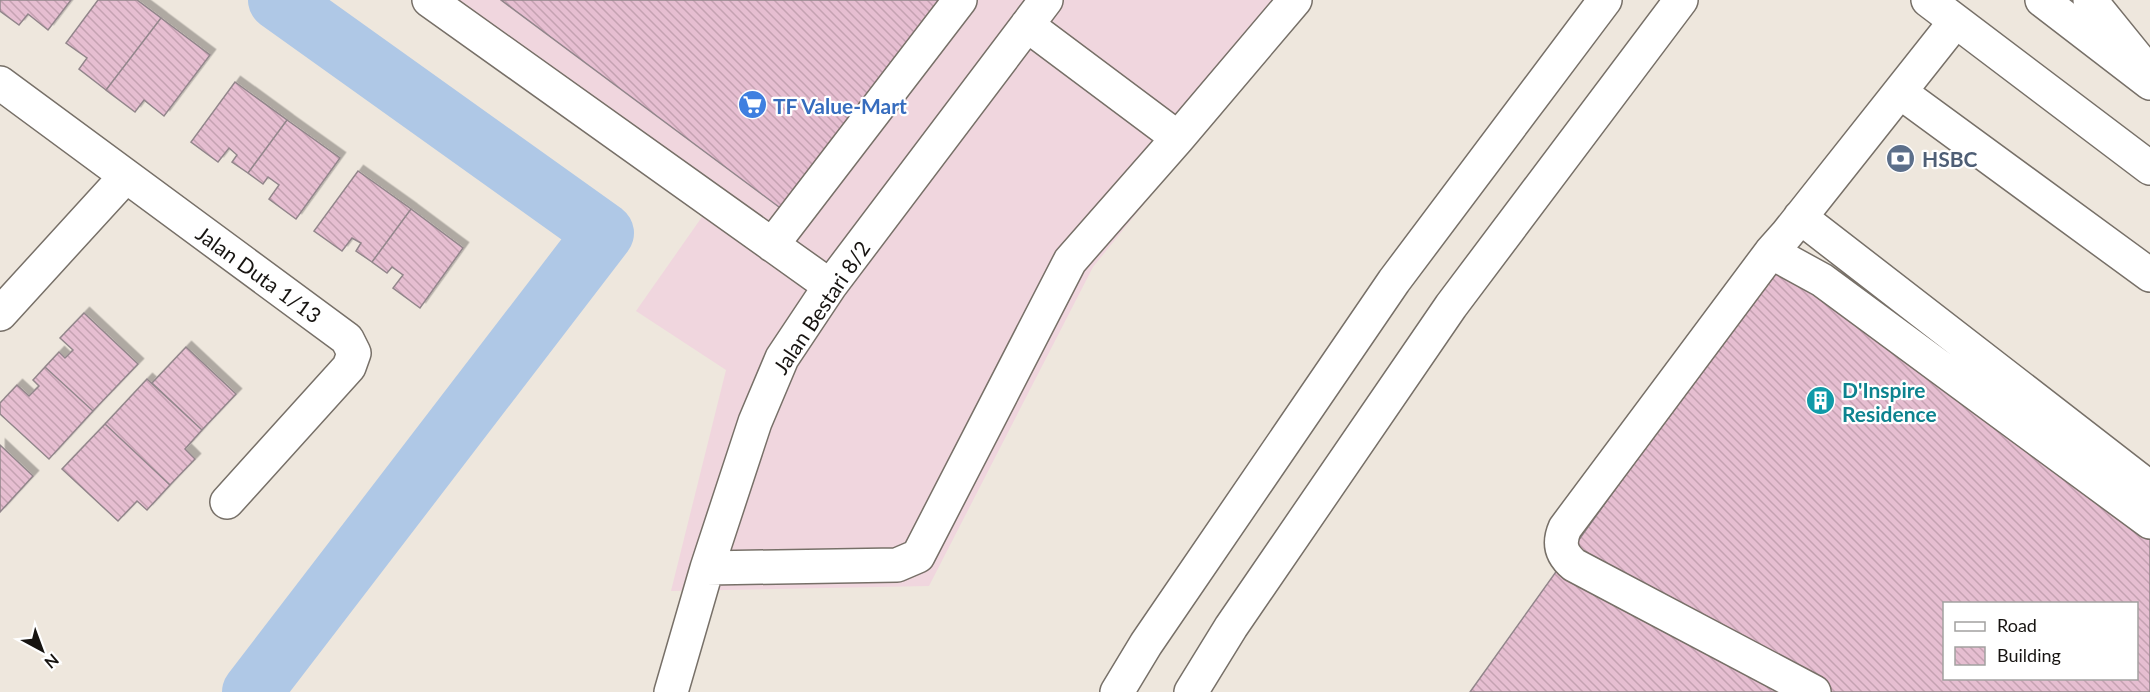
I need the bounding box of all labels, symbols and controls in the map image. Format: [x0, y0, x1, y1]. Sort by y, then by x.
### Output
supermarket icon: TF Value-Mart [736, 89, 768, 121]
place label: TF Value-Mart [773, 93, 907, 118]
bank icon: HSBC [1885, 142, 1917, 174]
place label: HSBC [1922, 146, 1978, 171]
street label: Jalan Duta 1/13 [192, 220, 326, 328]
street label: Jalan Bestari 8/2 [767, 236, 875, 378]
place label: D'Inspire Residence [1842, 377, 1937, 426]
building icon: D'Inspire Residence [1805, 385, 1837, 417]
legend [1943, 602, 2138, 680]
text: Road [1997, 614, 2037, 636]
north arrow [12, 620, 72, 680]
text: Building [1997, 644, 2061, 666]
text: N [41, 650, 63, 673]

